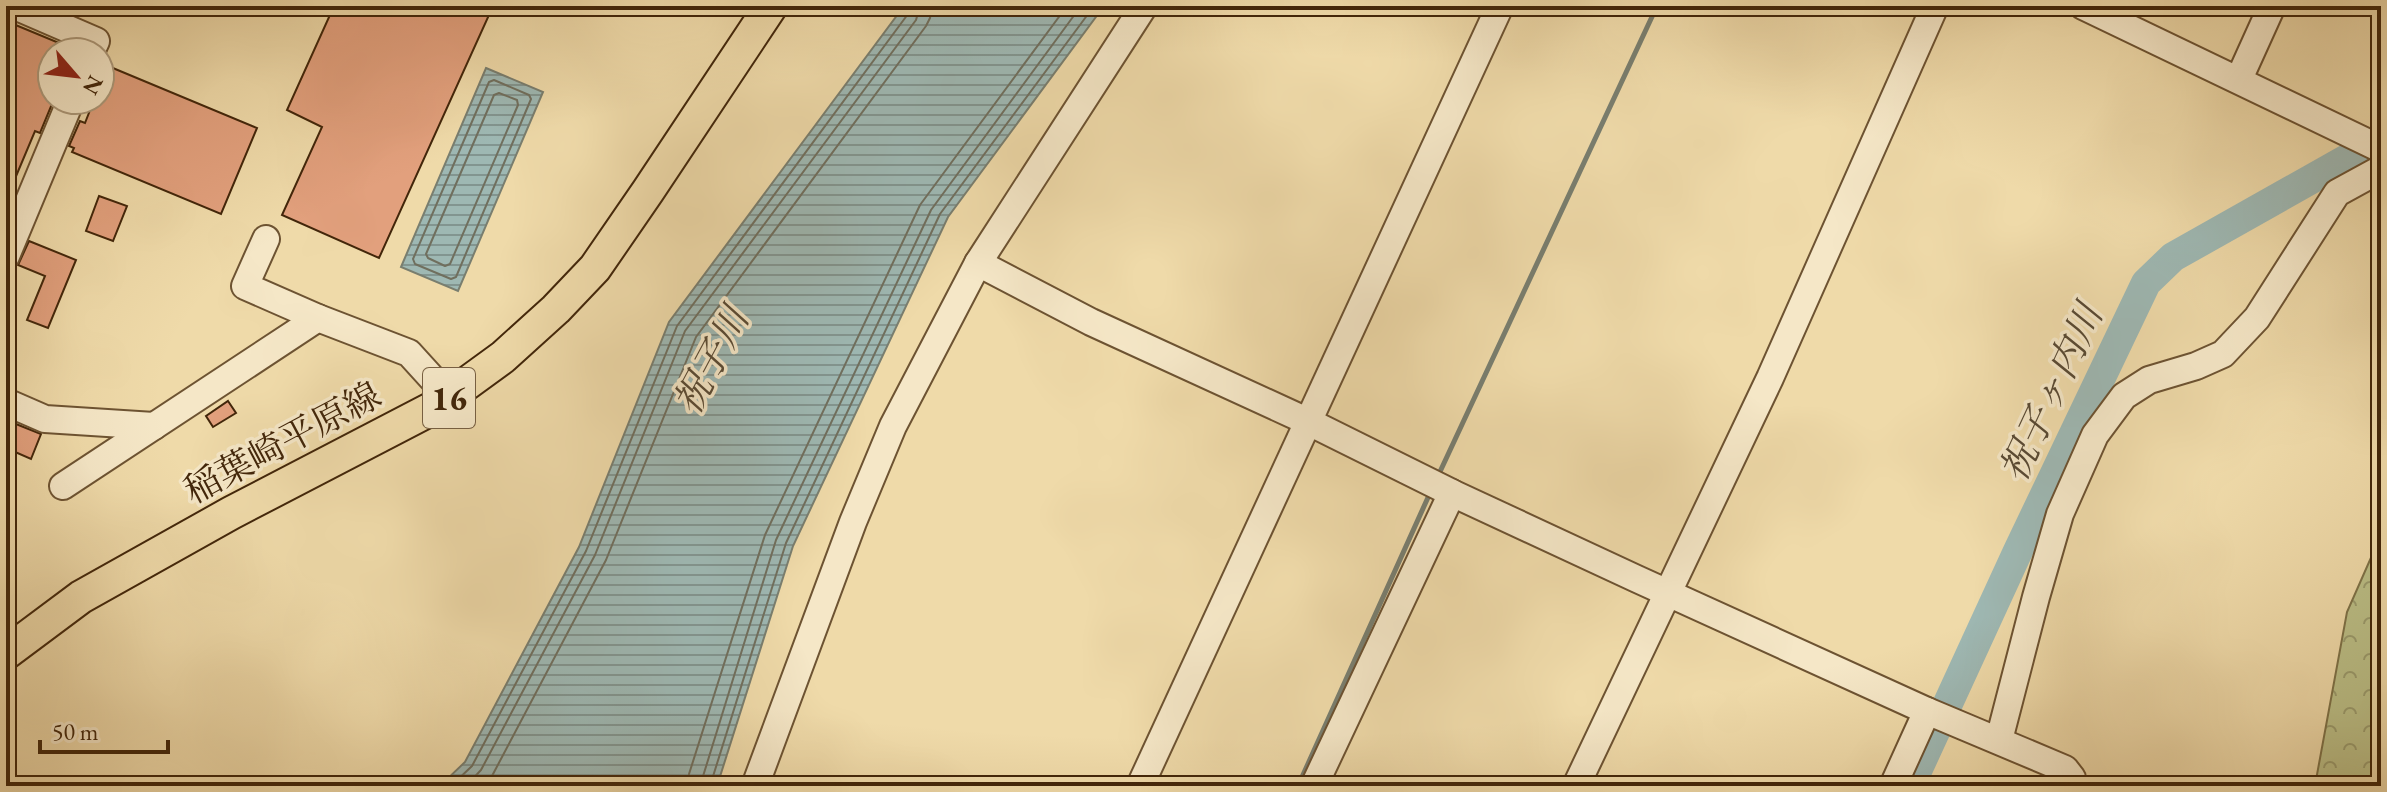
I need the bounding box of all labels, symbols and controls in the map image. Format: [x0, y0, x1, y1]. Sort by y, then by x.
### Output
north arrow [36, 36, 116, 116]
text: N [76, 70, 110, 100]
water label: 祝子ヶ内川 [1988, 293, 2115, 489]
water label: 祝子川 [662, 295, 761, 423]
road number: 16 [423, 368, 475, 428]
street label: 稲葉崎平原線 [176, 371, 389, 514]
scale bar [40, 704, 168, 754]
text: 50 m [52, 716, 99, 747]

